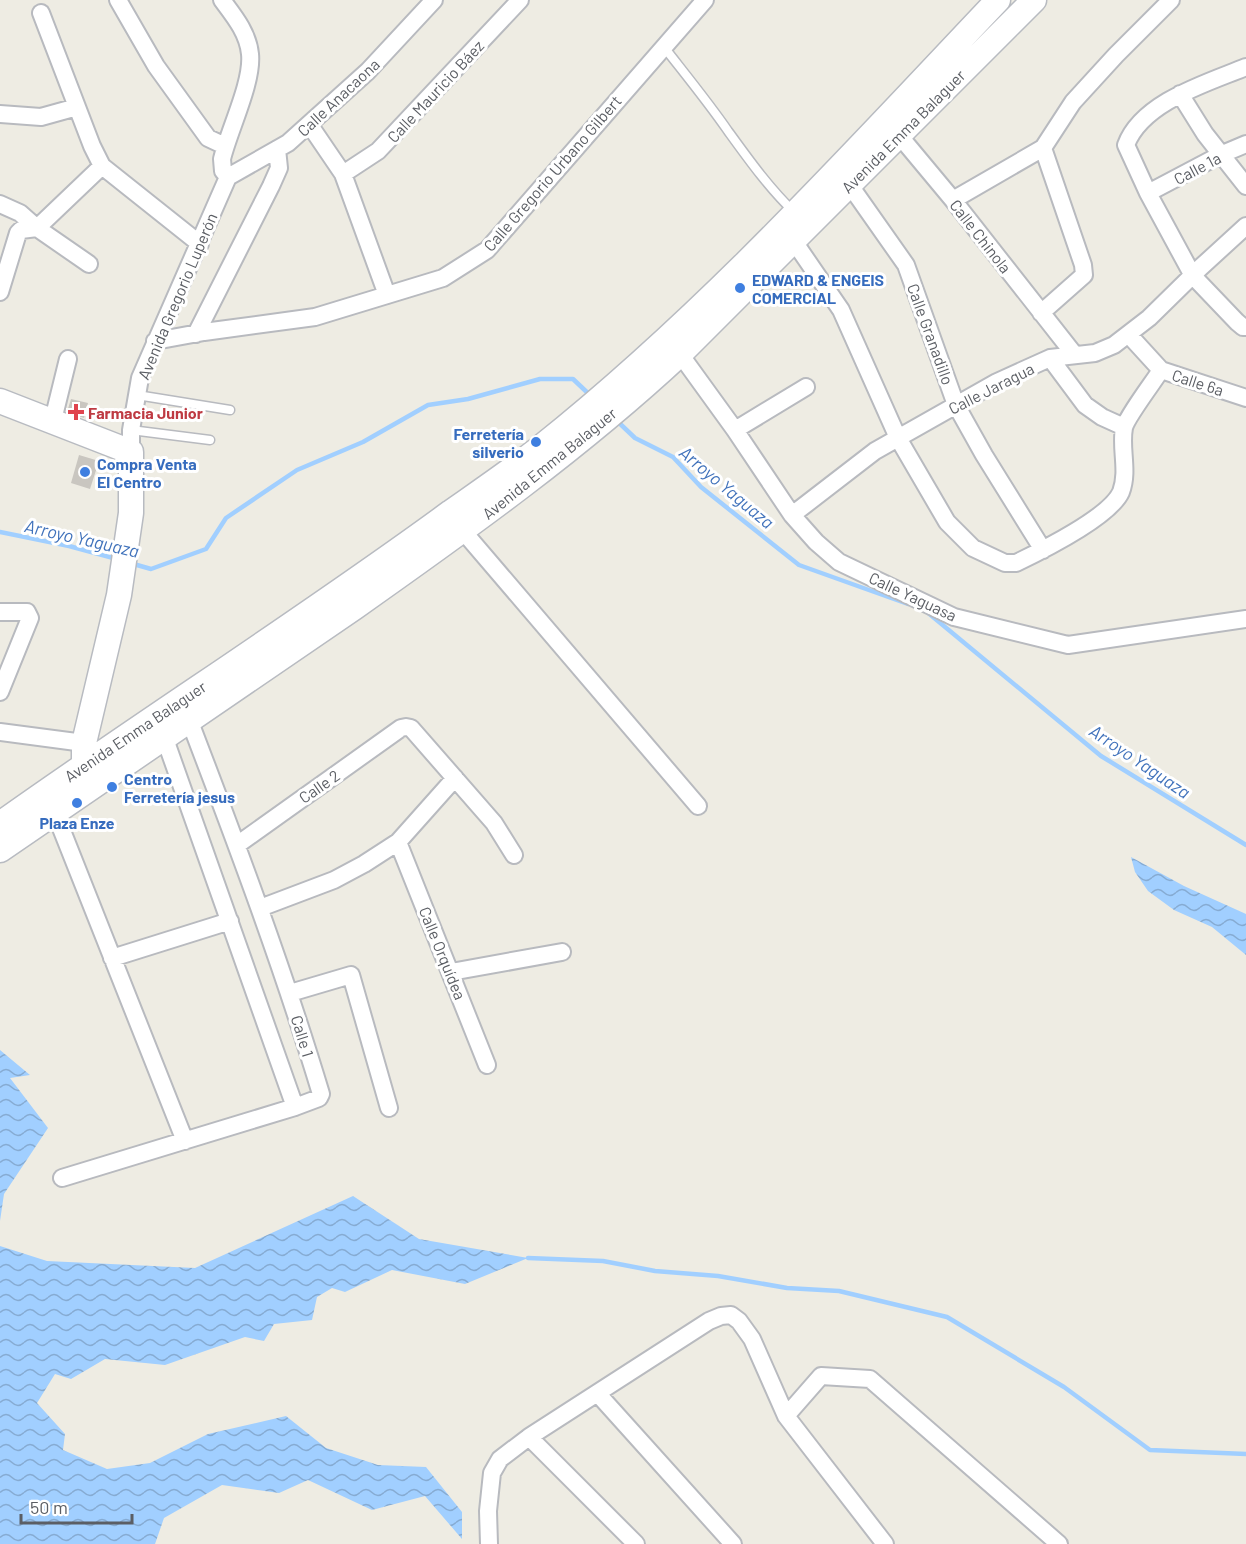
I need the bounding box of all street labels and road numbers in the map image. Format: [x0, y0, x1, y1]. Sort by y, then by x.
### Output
street label: Calle Mauricio Báez [383, 36, 487, 146]
street label: Calle Anacaona [293, 54, 383, 140]
street label: Avenida Emma Balaguer [837, 65, 969, 197]
street label: Calle Gregorio Urbano Gilbert [479, 91, 625, 255]
street label: Calle 1a [1170, 148, 1224, 188]
street label: Calle Chinola [946, 195, 1016, 277]
street label: Avenida Gregorio Luperón [133, 210, 221, 382]
street label: Calle Granadillo [904, 281, 958, 387]
street label: Calle Jaragua [945, 358, 1037, 418]
street label: Calle 6a [1170, 365, 1226, 399]
street label: Avenida Emma Balaguer [478, 403, 620, 523]
street label: Calle Yaguasa [866, 567, 960, 625]
street label: Avenida Emma Balaguer [60, 676, 210, 786]
street label: Calle 2 [295, 765, 343, 807]
street label: Calle Orquídea [416, 904, 470, 1002]
street label: Calle 1 [288, 1013, 318, 1059]

